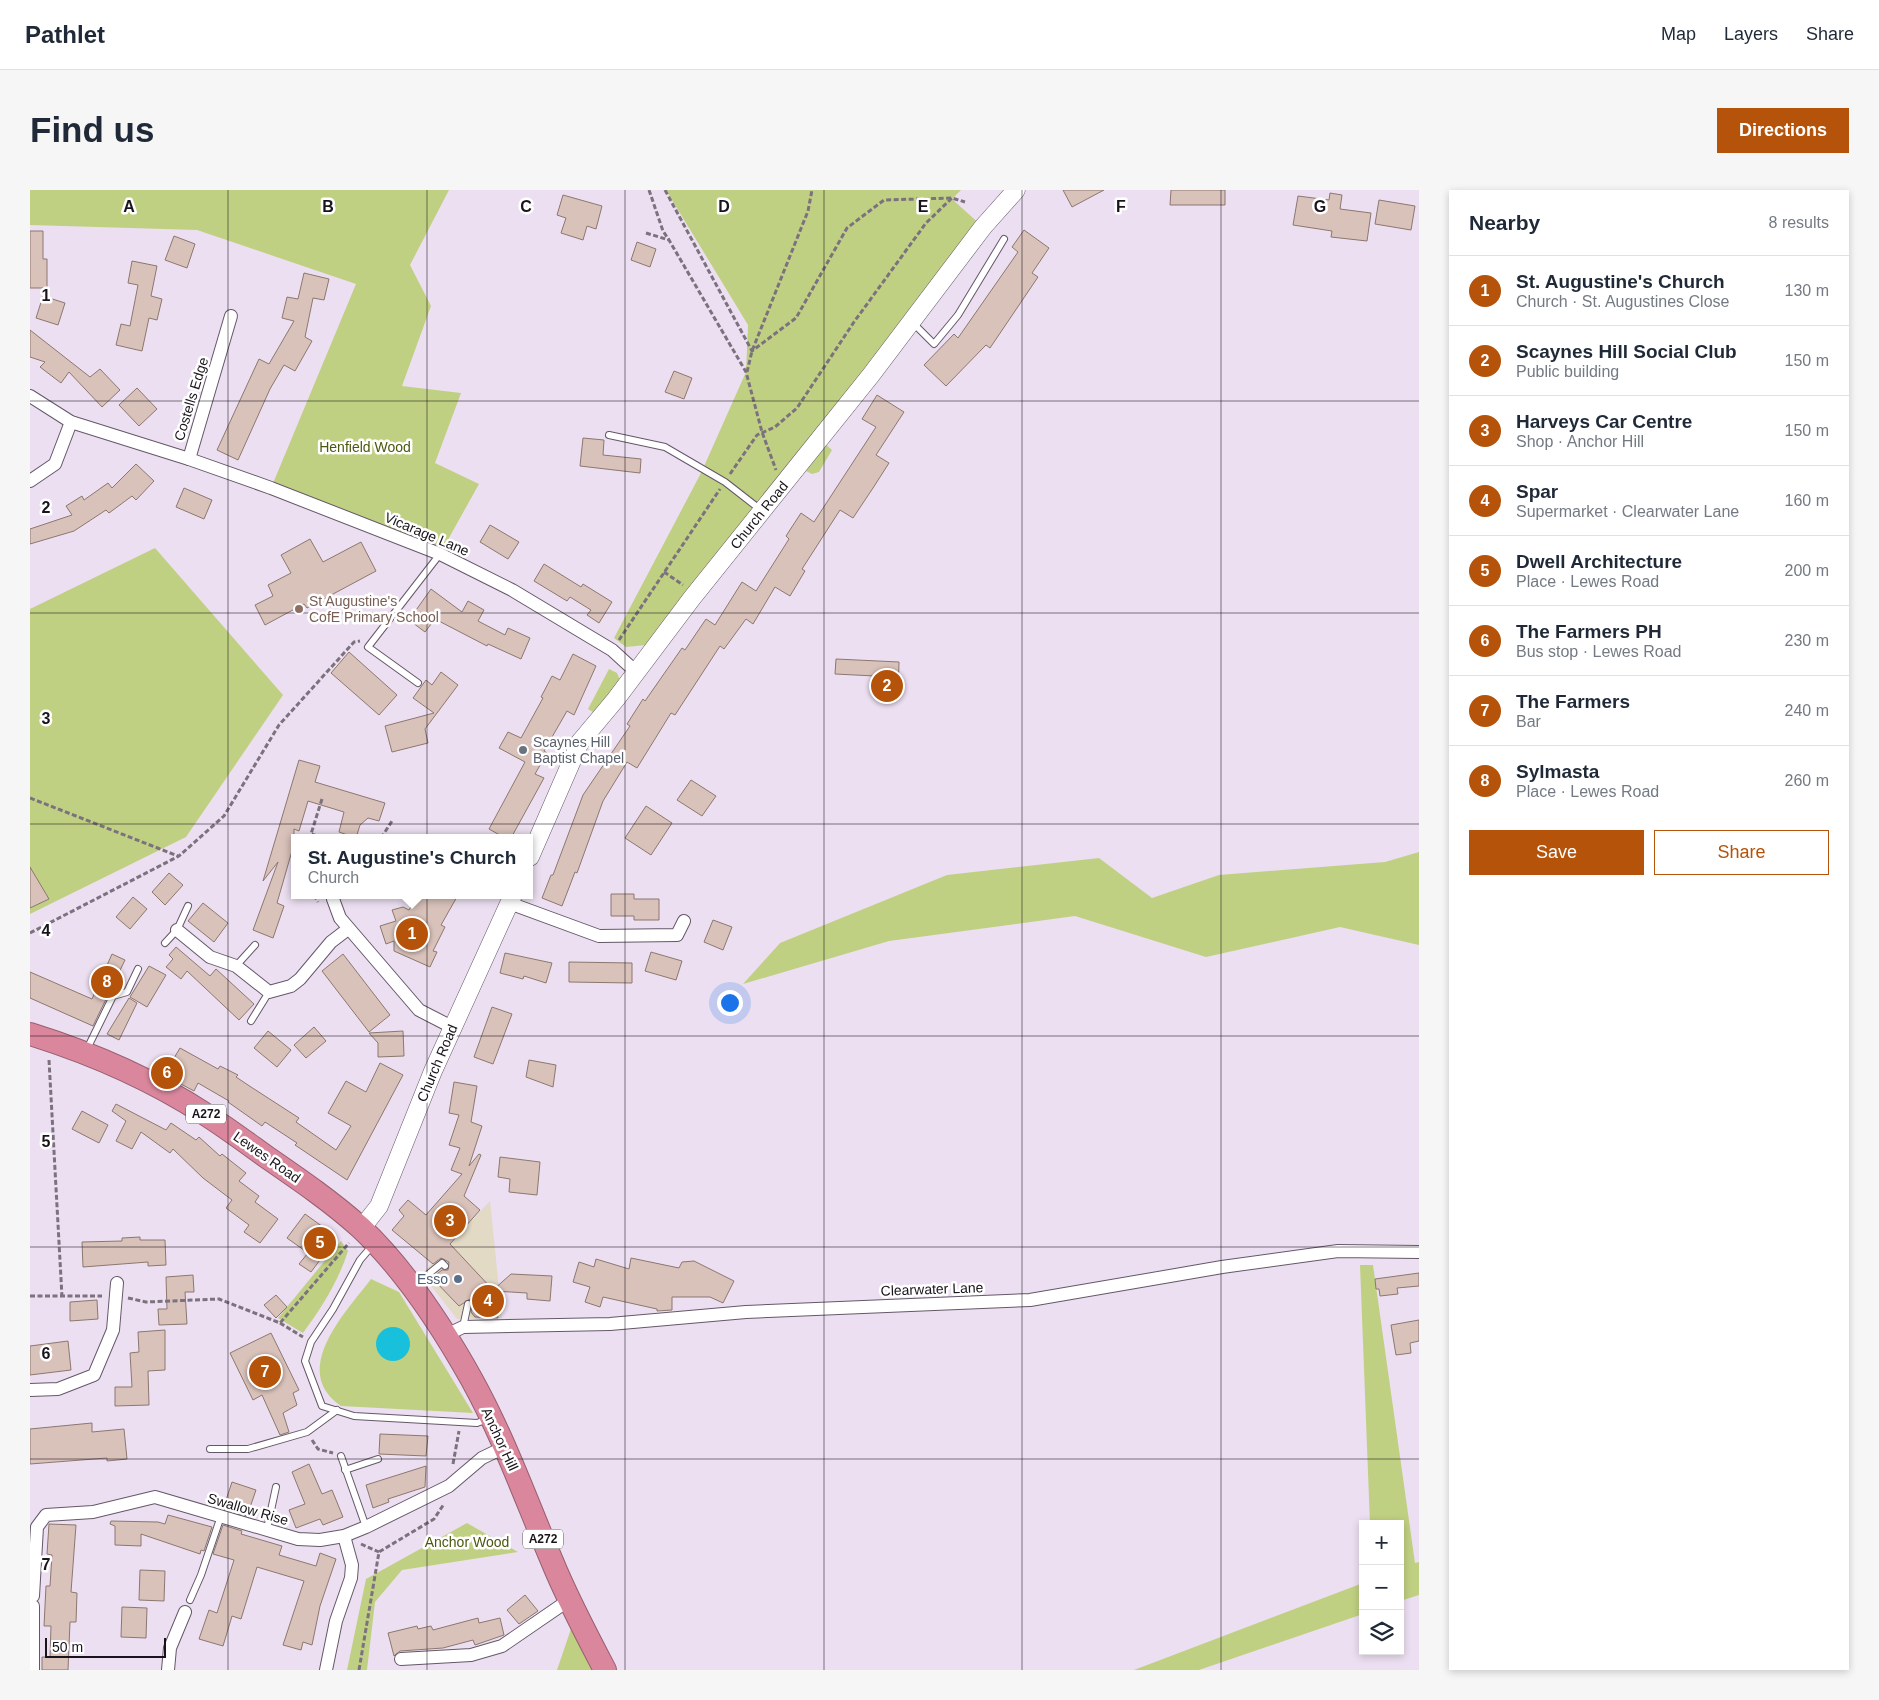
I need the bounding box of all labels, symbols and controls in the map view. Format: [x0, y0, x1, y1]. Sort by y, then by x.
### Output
text: Pathlet [25, 21, 105, 48]
text: Map [1661, 24, 1696, 44]
text: Layers [1724, 24, 1778, 44]
text: Share [1806, 24, 1854, 44]
button: Directions [1717, 108, 1849, 153]
text: Find us [30, 110, 154, 149]
text: A [123, 198, 135, 215]
text: B [322, 198, 334, 215]
text: C [520, 198, 532, 215]
text: D [718, 198, 730, 215]
text: E [918, 198, 929, 215]
text: F [1116, 198, 1126, 215]
text: G [1314, 198, 1326, 215]
text: Nearby [1469, 211, 1540, 234]
text: 8 results [1769, 214, 1829, 231]
text: St. Augustine's Church [1516, 271, 1725, 292]
text: 1 [1481, 282, 1489, 299]
text: 130 m [1785, 282, 1829, 299]
text: 1 [42, 287, 51, 304]
text: Church · St. Augustines Close [1516, 293, 1729, 310]
text: Scaynes Hill Social Club [1516, 341, 1737, 362]
text: 2 [1481, 352, 1489, 369]
text: 150 m [1785, 352, 1829, 369]
street label: Costells Edge [171, 355, 211, 443]
text: Public building [1516, 363, 1619, 380]
text: Harveys Car Centre [1516, 411, 1692, 432]
text: 3 [1481, 422, 1489, 439]
text: 150 m [1785, 422, 1829, 439]
text: Shop · Anchor Hill [1516, 433, 1644, 450]
park label: Henfield Wood [319, 439, 411, 455]
street label: Church Road [727, 478, 791, 552]
text: Spar [1516, 481, 1558, 502]
text: 4 [1481, 492, 1489, 509]
text: 160 m [1785, 492, 1829, 509]
text: 2 [42, 499, 51, 516]
text: Supermarket · Clearwater Lane [1516, 503, 1739, 520]
street label: Vicarage Lane [382, 509, 472, 559]
text: Dwell Architecture [1516, 551, 1682, 572]
text: 5 [1481, 562, 1489, 579]
text: 200 m [1785, 562, 1829, 579]
text: Place · Lewes Road [1516, 573, 1659, 590]
place label: St Augustine's CofE Primary School [309, 593, 439, 625]
marker: St Augustine's CofE Primary School [293, 603, 305, 615]
text: The Farmers PH [1516, 621, 1662, 642]
text: 6 [1481, 632, 1489, 649]
text: 230 m [1785, 632, 1829, 649]
text: Bus stop · Lewes Road [1516, 643, 1681, 660]
pin: 2 [871, 667, 903, 705]
text: The Farmers [1516, 691, 1630, 712]
text: 7 [1481, 702, 1489, 719]
text: 240 m [1785, 702, 1829, 719]
text: 3 [42, 710, 51, 727]
text: Bar [1516, 713, 1541, 730]
place label: Scaynes Hill Baptist Chapel [533, 734, 624, 766]
marker: Scaynes Hill Baptist Chapel [517, 744, 529, 756]
text: Sylmasta [1516, 761, 1599, 782]
text: 8 [1481, 772, 1489, 789]
text: 260 m [1785, 772, 1829, 789]
text: Place · Lewes Road [1516, 783, 1659, 800]
button: Save [1469, 830, 1644, 875]
button: Share [1654, 830, 1829, 875]
popup [291, 834, 533, 899]
text: St. Augustine's Church [308, 847, 516, 868]
text: Church [308, 869, 359, 886]
pin: 1 [396, 915, 428, 953]
text: 4 [42, 922, 51, 939]
pin: 8 [91, 963, 123, 1001]
your location [717, 990, 743, 1016]
street label: Church Road [414, 1022, 460, 1104]
pin: 6 [151, 1054, 183, 1092]
road number: A272 [186, 1104, 226, 1124]
street label: Lewes Road [231, 1128, 303, 1186]
text: 5 [42, 1133, 51, 1150]
pin: 3 [434, 1202, 466, 1240]
pin: 5 [304, 1224, 336, 1262]
place label: Esso [417, 1271, 448, 1287]
marker: Esso [452, 1273, 464, 1285]
street label: Clearwater Lane [880, 1279, 984, 1299]
pin: 4 [472, 1282, 504, 1320]
text: 6 [42, 1345, 51, 1362]
pin: 7 [249, 1353, 281, 1391]
street label: Anchor Hill [478, 1405, 522, 1473]
street label: Swallow Rise [206, 1490, 290, 1528]
map controls [1359, 1520, 1404, 1655]
button: + [1359, 1520, 1404, 1565]
road number: A272 [523, 1530, 563, 1548]
park label: Anchor Wood [425, 1534, 509, 1550]
text: 7 [42, 1556, 51, 1573]
button: − [1359, 1565, 1404, 1610]
button: layers [1359, 1610, 1404, 1655]
scale bar [45, 1635, 166, 1658]
text: 50 m [52, 1639, 83, 1655]

